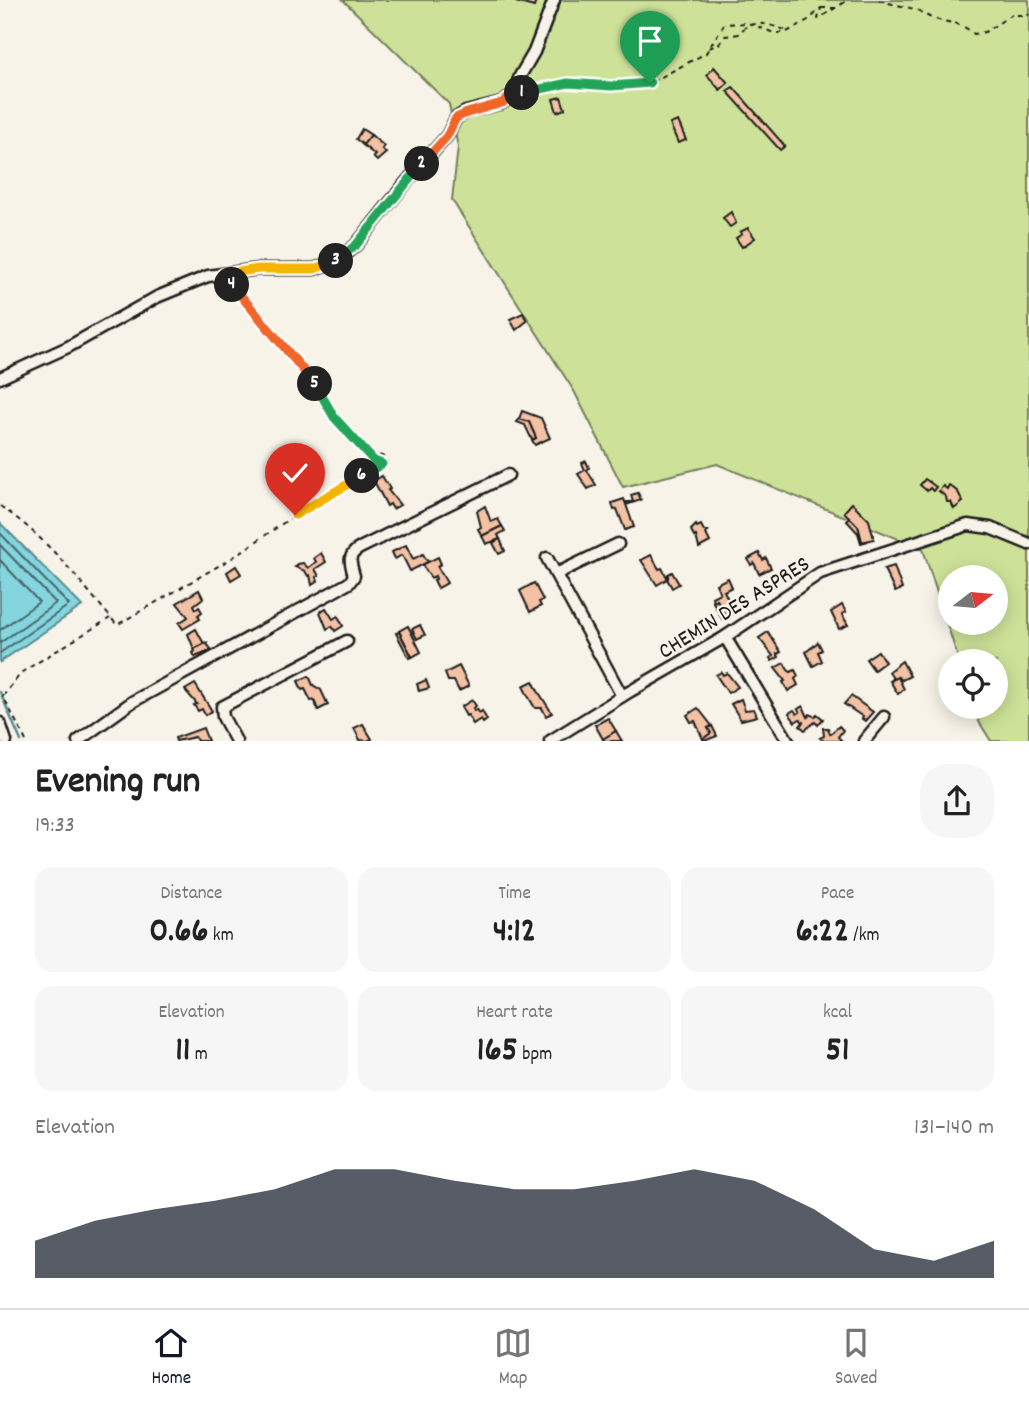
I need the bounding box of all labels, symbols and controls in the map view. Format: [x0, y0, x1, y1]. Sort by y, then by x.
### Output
pin [620, 11, 680, 83]
icon: arrive [631, 22, 669, 60]
pin: 1 [504, 76, 540, 110]
text: 1 [519, 79, 524, 106]
pin: 2 [404, 146, 440, 182]
text: 2 [417, 150, 426, 177]
pin: 3 [318, 244, 354, 278]
text: 3 [331, 247, 340, 274]
pin: 4 [215, 268, 250, 302]
text: 4 [228, 271, 235, 298]
pin: 5 [298, 366, 332, 402]
text: 5 [310, 370, 319, 397]
pin [265, 443, 325, 515]
icon: check [276, 454, 314, 492]
pin: 6 [344, 458, 380, 494]
text: 6 [357, 462, 366, 489]
street label: CHEMIN DES ASPRES [653, 549, 817, 669]
north arrow [938, 565, 1008, 635]
map controls [938, 565, 1008, 719]
button: locate [938, 649, 1008, 719]
text: Evening run [35, 756, 200, 811]
button: share [920, 764, 994, 838]
text: 19:33 [35, 810, 75, 843]
text: Distance [161, 881, 222, 908]
text: Time [498, 881, 531, 908]
text: Pace [821, 881, 854, 908]
text: 0.66 [149, 908, 208, 958]
text: 4:12 [493, 908, 536, 958]
text: 6:22 [795, 908, 849, 958]
text: km [208, 923, 234, 950]
text: /km [849, 923, 880, 950]
text: Elevation [158, 1000, 225, 1027]
text: Heart rate [476, 1000, 553, 1027]
text: kcal [823, 1000, 852, 1027]
text: 11 [175, 1027, 190, 1077]
text: 165 [477, 1027, 518, 1077]
text: 51 [826, 1027, 849, 1077]
text: m [190, 1042, 208, 1069]
text: bpm [518, 1042, 552, 1069]
text: Elevation [35, 1112, 115, 1145]
text: 131–140 m [914, 1112, 994, 1145]
tab: Home [151, 1324, 191, 1393]
tab: Map [494, 1324, 532, 1393]
tab: Saved [835, 1324, 878, 1393]

